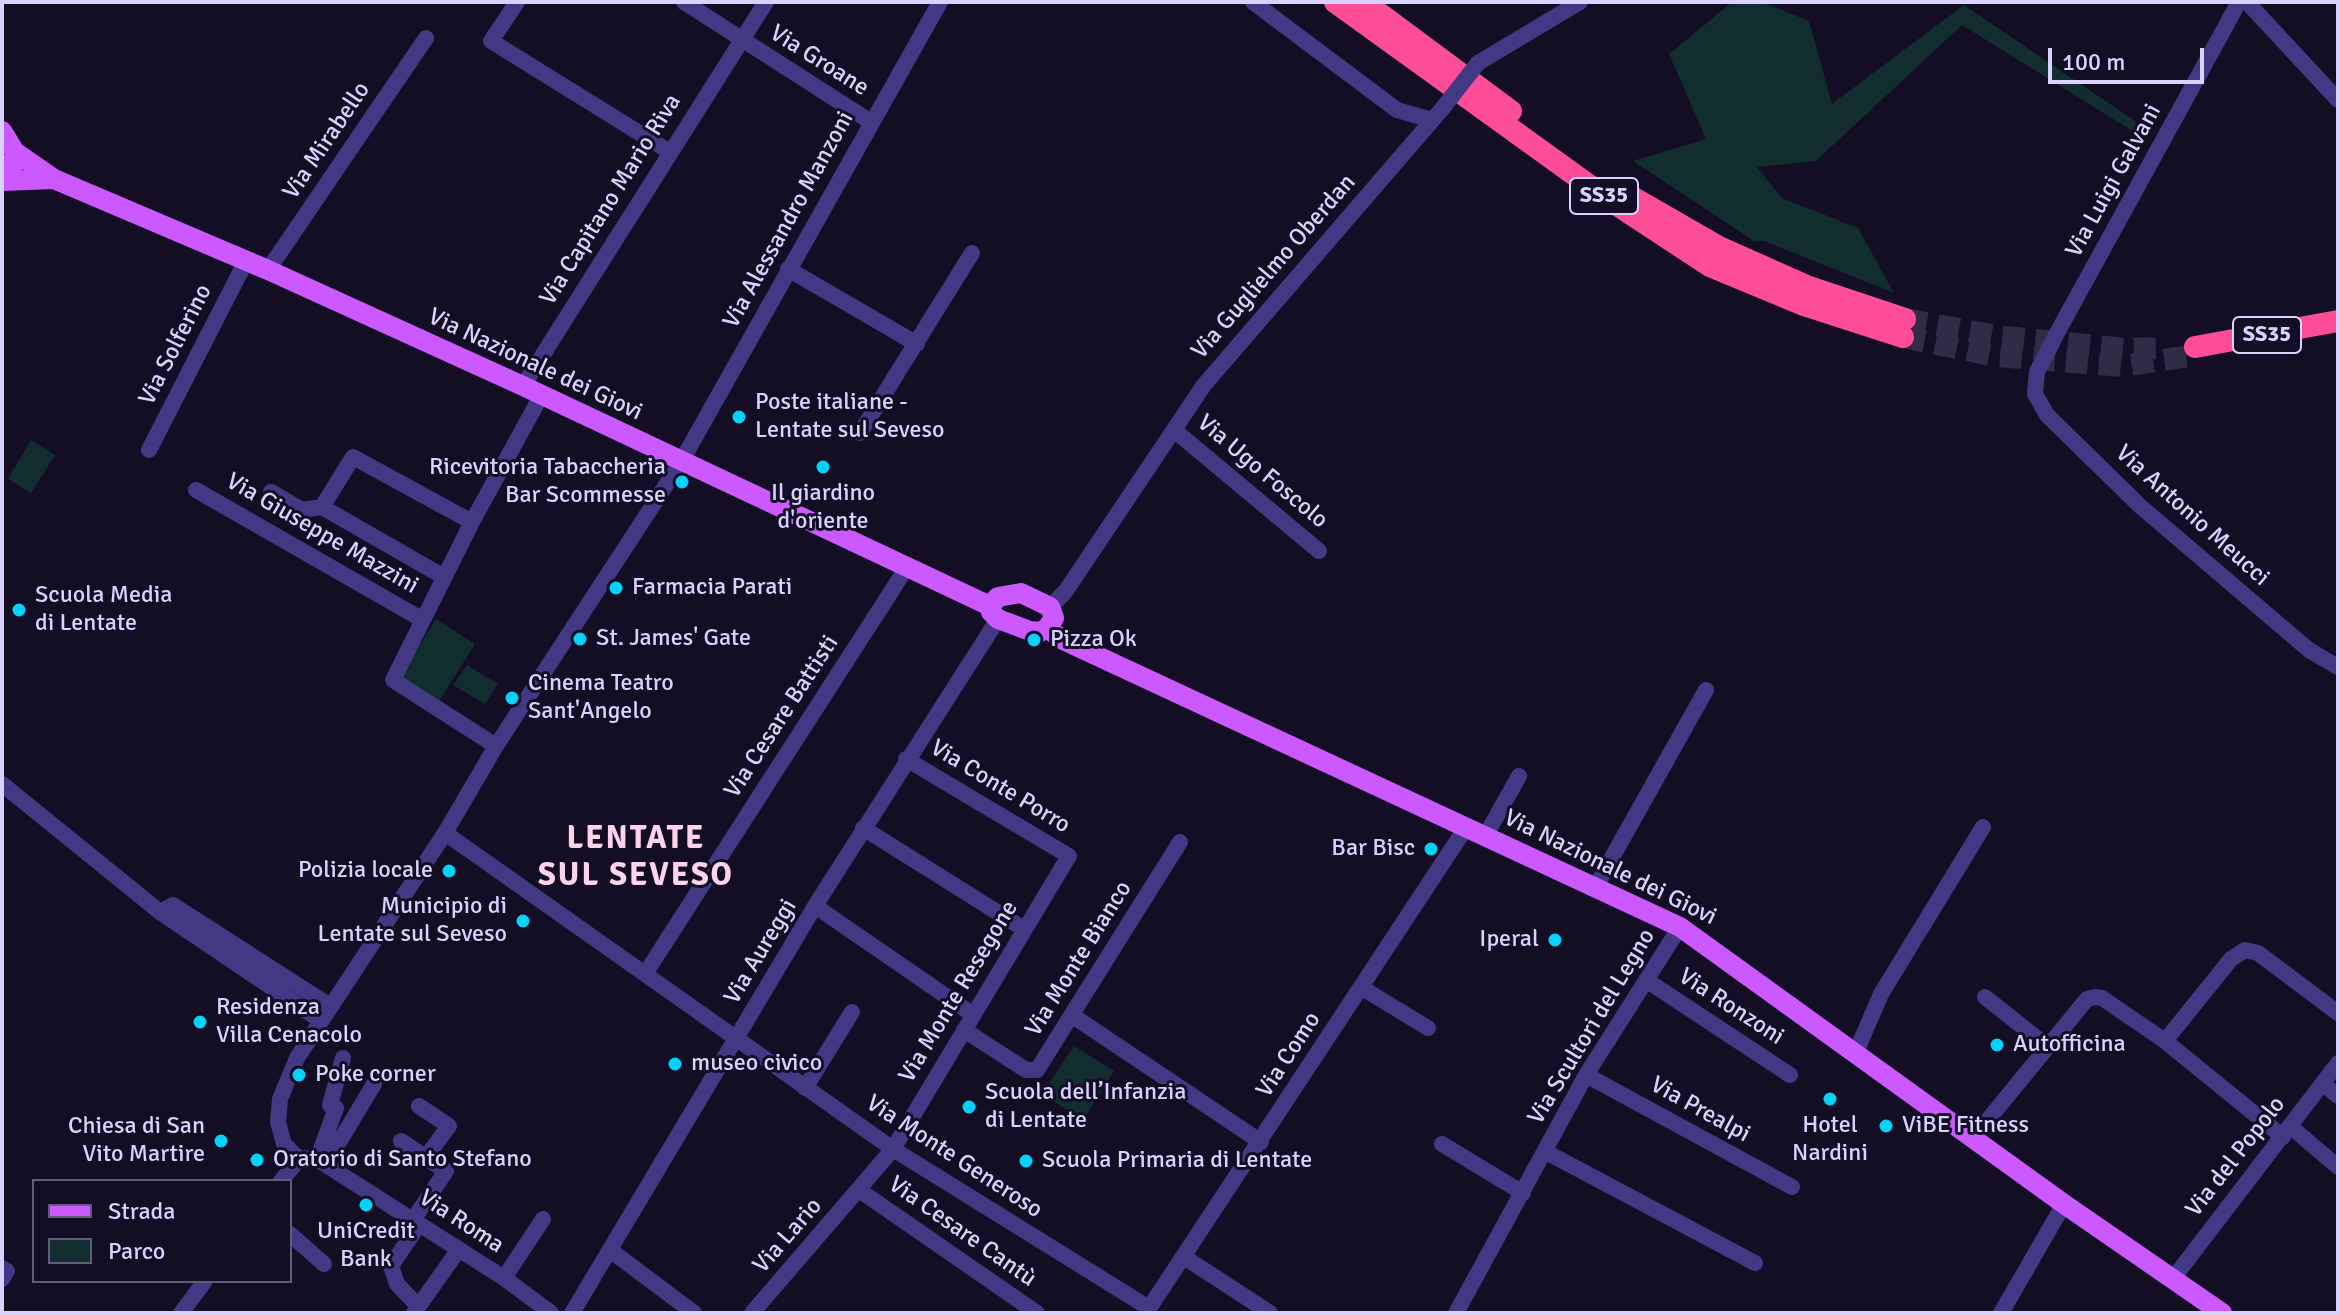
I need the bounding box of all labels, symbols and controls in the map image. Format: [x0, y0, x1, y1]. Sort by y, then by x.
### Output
street label: Via Groane [764, 19, 874, 103]
scale bar [2052, 32, 2208, 82]
text: 100 m [2062, 47, 2125, 77]
street label: Via Mirabello [277, 77, 377, 205]
street label: Via Capitano Mario Riva [534, 89, 688, 311]
street label: Via Luigi Galvani [2060, 99, 2168, 263]
street label: Via Alessandro Manzoni [717, 107, 861, 333]
street label: Via Guglielmo Oberdan [1186, 169, 1362, 365]
road number: SS35 [1570, 178, 1638, 214]
street label: Via Solferino [133, 280, 219, 410]
street label: Via Nazionale dei Giovi [423, 303, 647, 427]
road number: SS35 [2233, 317, 2301, 353]
place label: Poste italiane - Lentate sul Seveso [755, 389, 944, 445]
marker: Poste italiane - Lentate sul Seveso [730, 408, 748, 426]
street label: Via Ugo Foscolo [1191, 409, 1333, 535]
street label: Via Antonio Meucci [2109, 439, 2275, 593]
place label: Ricevitoria Tabaccheria Bar Scommesse [429, 454, 666, 510]
marker: Il giardino d'oriente [814, 458, 832, 476]
street label: Via Giuseppe Mazzini [221, 467, 423, 601]
marker: Ricevitoria Tabaccheria Bar Scommesse [673, 473, 691, 491]
place label: Il giardino d'oriente [771, 480, 875, 536]
place label: Farmacia Parati [632, 574, 792, 602]
marker: Farmacia Parati [607, 579, 625, 597]
place label: Scuola Media di Lentate [35, 582, 172, 638]
marker: Scuola Media di Lentate [10, 601, 28, 619]
place label: St. James' Gate [596, 625, 751, 653]
place label: Pizza Ok [1050, 626, 1137, 654]
marker: St. James' Gate [571, 630, 589, 648]
street label: Via Cesare Battisti [719, 630, 845, 804]
marker: Pizza Ok [1025, 631, 1043, 649]
place label: Cinema Teatro Sant'Angelo [528, 670, 674, 726]
marker: Cinema Teatro Sant'Angelo [503, 689, 521, 707]
street label: Via Conte Porro [925, 734, 1075, 840]
street label: Via Nazionale dei Giovi [1499, 804, 1721, 932]
district label: LENTATE SUL SEVESO [538, 821, 734, 896]
place label: Bar Bisc [1331, 835, 1415, 863]
marker: Bar Bisc [1422, 840, 1440, 858]
place label: Polizia locale [298, 857, 433, 885]
marker: Polizia locale [440, 862, 458, 880]
street label: Via Monte Bianco [1020, 876, 1138, 1042]
place label: Municipio di Lentate sul Seveso [318, 893, 507, 949]
street label: Via Aureggi [718, 894, 804, 1010]
street label: Via Monte Resegone [893, 896, 1025, 1088]
marker: Municipio di Lentate sul Seveso [514, 912, 532, 930]
street label: Via Scultori del Legno [1522, 924, 1662, 1130]
place label: Iperal [1479, 926, 1539, 954]
marker: Iperal [1546, 931, 1564, 949]
street label: Via Ronzoni [1673, 962, 1789, 1052]
place label: Residenza Villa Cenacolo [216, 994, 362, 1050]
street label: Via Como [1251, 1007, 1327, 1103]
marker: Residenza Villa Cenacolo [191, 1013, 209, 1031]
place label: Autofficina [2013, 1031, 2126, 1059]
marker: Autofficina [1988, 1036, 2006, 1054]
place label: museo civico [691, 1050, 822, 1078]
marker: museo civico [666, 1055, 684, 1073]
place label: Poke corner [315, 1061, 436, 1089]
marker: Poke corner [290, 1066, 308, 1084]
street label: Via Prealpi [1645, 1071, 1755, 1149]
place label: Scuola dell’Infanzia di Lentate [985, 1079, 1186, 1135]
street label: Via Monte Generoso [860, 1089, 1048, 1225]
marker: Hotel Nardini [1821, 1090, 1839, 1108]
street label: Via del Popolo [2180, 1091, 2292, 1223]
marker: Scuola dell’Infanzia di Lentate [960, 1098, 978, 1116]
place label: Hotel Nardini [1792, 1112, 1868, 1168]
place label: ViBE Fitness [1902, 1112, 2029, 1140]
place label: Chiesa di San Vito Martire [68, 1113, 205, 1169]
marker: ViBE Fitness [1877, 1117, 1895, 1135]
marker: Chiesa di San Vito Martire [212, 1132, 230, 1150]
place label: Oratorio di Santo Stefano [273, 1146, 532, 1174]
place label: Scuola Primaria di Lentate [1042, 1147, 1312, 1175]
marker: Oratorio di Santo Stefano [248, 1151, 266, 1169]
marker: Scuola Primaria di Lentate [1017, 1152, 1035, 1170]
street label: Via Cesare Cantù [883, 1170, 1041, 1294]
legend [32, 1179, 292, 1283]
street label: Via Roma [413, 1184, 509, 1260]
street label: Via Lario [747, 1192, 829, 1280]
text: Strada [108, 1196, 175, 1226]
marker: UniCredit Bank [357, 1196, 375, 1214]
place label: UniCredit Bank [317, 1218, 415, 1274]
text: Parco [108, 1236, 165, 1266]

